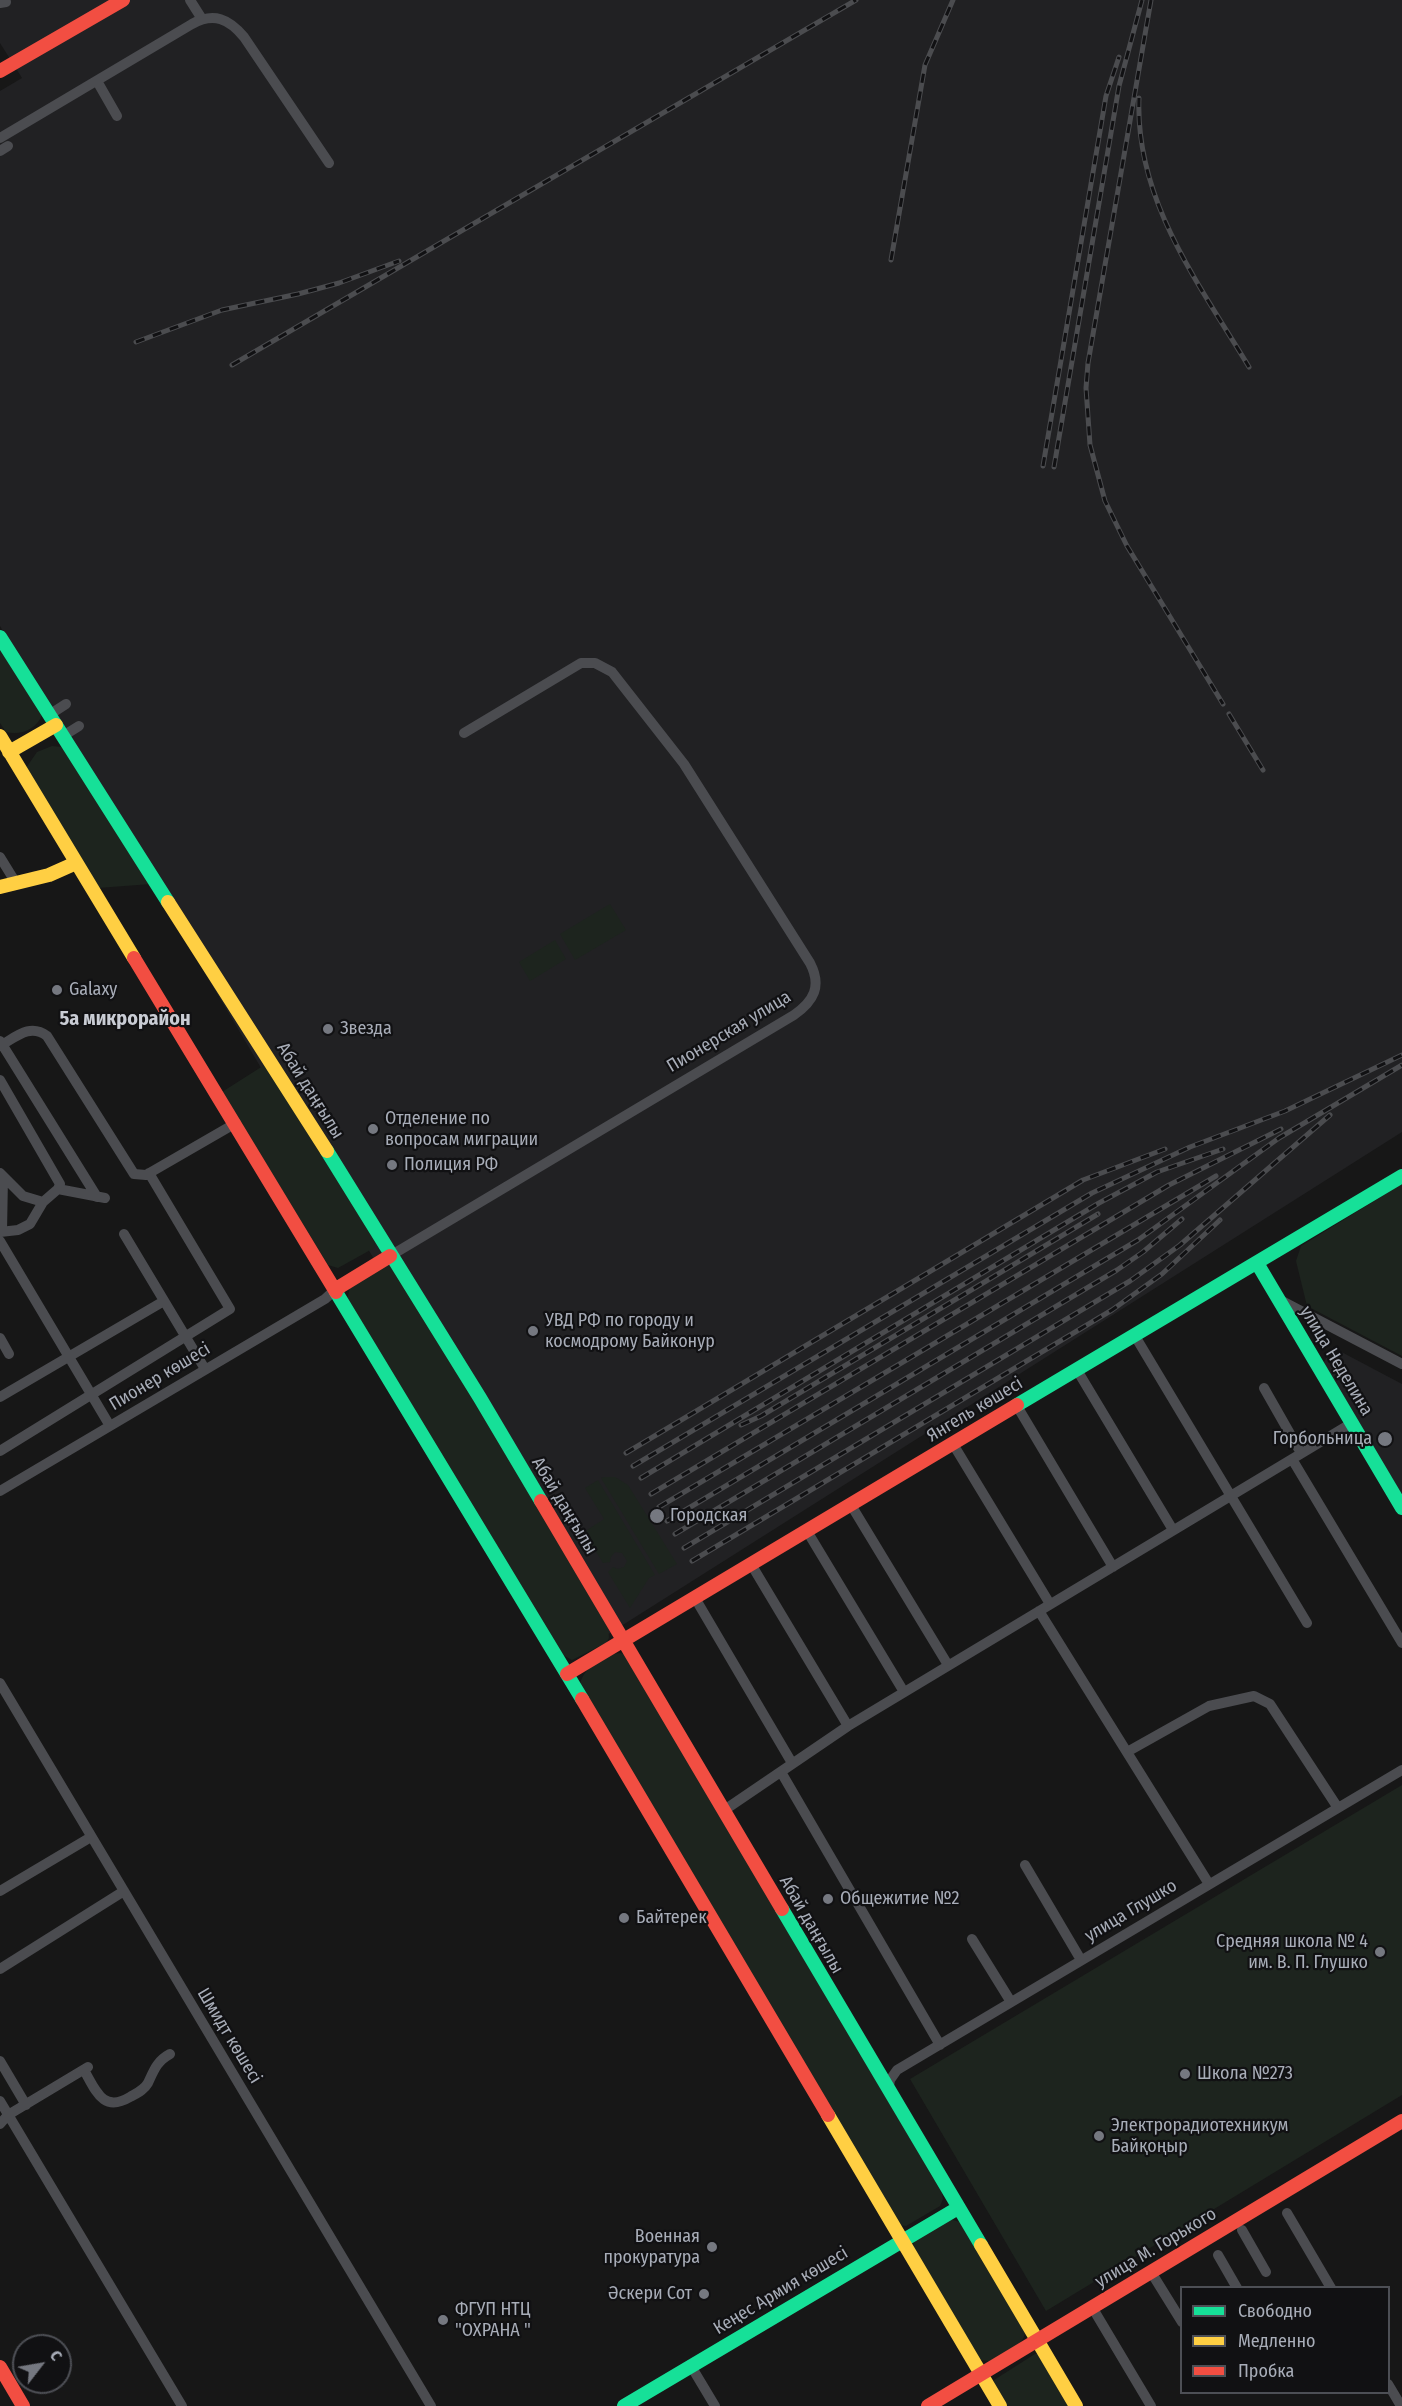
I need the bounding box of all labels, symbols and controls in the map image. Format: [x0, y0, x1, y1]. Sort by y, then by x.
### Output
place label: Galaxy [69, 979, 117, 1001]
marker: Galaxy [50, 983, 64, 997]
street label: Пионерская улица [663, 986, 795, 1078]
district label: 5а микрорайон [59, 1007, 191, 1031]
place label: Звезда [340, 1018, 392, 1040]
marker: Звезда [321, 1022, 335, 1036]
street label: Абай даңғылы [272, 1039, 348, 1143]
place label: Отделение по вопросам миграции [385, 1108, 538, 1150]
marker: Отделение по вопросам миграции [366, 1122, 380, 1136]
place label: Полиция РФ [404, 1154, 498, 1176]
marker: Полиция РФ [385, 1158, 399, 1172]
street label: улица Неделина [1295, 1302, 1377, 1420]
place label: УВД РФ по городу и космодрому Байконур [545, 1310, 715, 1352]
marker: УВД РФ по городу и космодрому Байконур [526, 1324, 540, 1338]
street label: Пионер көшесі [106, 1338, 214, 1416]
street label: Янгель көшесі [923, 1373, 1027, 1447]
place label: Горбольница [1273, 1428, 1372, 1450]
marker: Горбольница [1376, 1430, 1394, 1448]
street label: Абай даңғылы [527, 1454, 601, 1558]
place label: Городская [670, 1505, 747, 1527]
marker: Городская [648, 1507, 666, 1525]
street label: Абай даңғылы [774, 1872, 848, 1978]
street label: улица Глушко [1081, 1875, 1181, 1947]
place label: Общежитие №2 [840, 1888, 959, 1910]
marker: Общежитие №2 [821, 1892, 835, 1906]
place label: Байтерек [636, 1907, 707, 1929]
marker: Байтерек [617, 1911, 631, 1925]
place label: Средняя школа № 4 им. В. П. Глушко [1216, 1931, 1368, 1974]
marker: Средняя школа № 4 им. В. П. Глушко [1373, 1945, 1387, 1959]
street label: Шмидт көшесі [192, 1984, 266, 2088]
place label: Школа №273 [1197, 2063, 1293, 2085]
marker: Школа №273 [1178, 2067, 1192, 2081]
place label: Электрорадиотехникум Байқоңыр [1111, 2115, 1289, 2158]
marker: Электрорадиотехникум Байқоңыр [1092, 2129, 1106, 2143]
street label: улица М. Горького [1091, 2203, 1221, 2293]
place label: Военная прокуратура [604, 2226, 700, 2268]
marker: Военная прокуратура [705, 2240, 719, 2254]
street label: Кеңес Армия көшесі [710, 2242, 852, 2340]
place label: Әскери Сот [608, 2283, 692, 2305]
legend [1180, 2286, 1390, 2394]
marker: Әскери Сот [697, 2287, 711, 2301]
place label: ФГУП НТЦ "ОХРАНА " [455, 2299, 531, 2342]
text: Свободно [1238, 2300, 1312, 2322]
marker: ФГУП НТЦ "ОХРАНА " [436, 2313, 450, 2327]
text: Медленно [1238, 2330, 1316, 2352]
north arrow [12, 2334, 72, 2394]
text: С [46, 2347, 66, 2364]
text: Пробка [1238, 2360, 1294, 2382]

